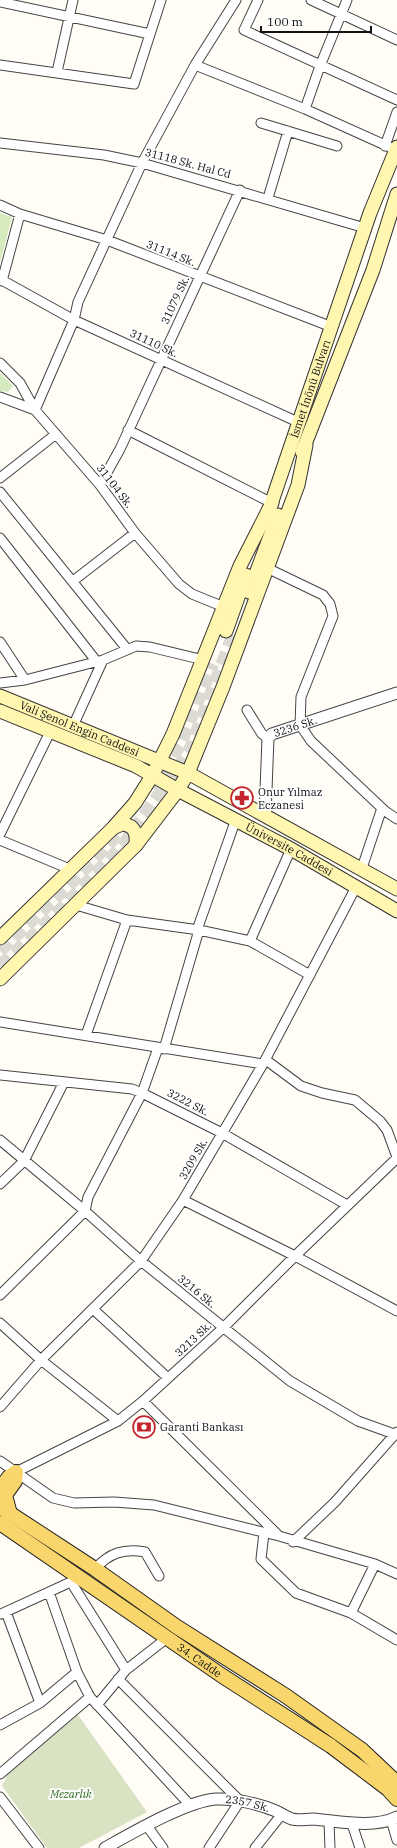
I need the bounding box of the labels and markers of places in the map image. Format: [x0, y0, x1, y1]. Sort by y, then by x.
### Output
pharmacy icon: Onur Yılmaz Eczanesi [229, 785, 255, 811]
place label: Onur Yılmaz Eczanesi [258, 785, 323, 812]
bank icon: Garanti Bankası [131, 1414, 157, 1440]
place label: Garanti Bankası [160, 1420, 244, 1434]

